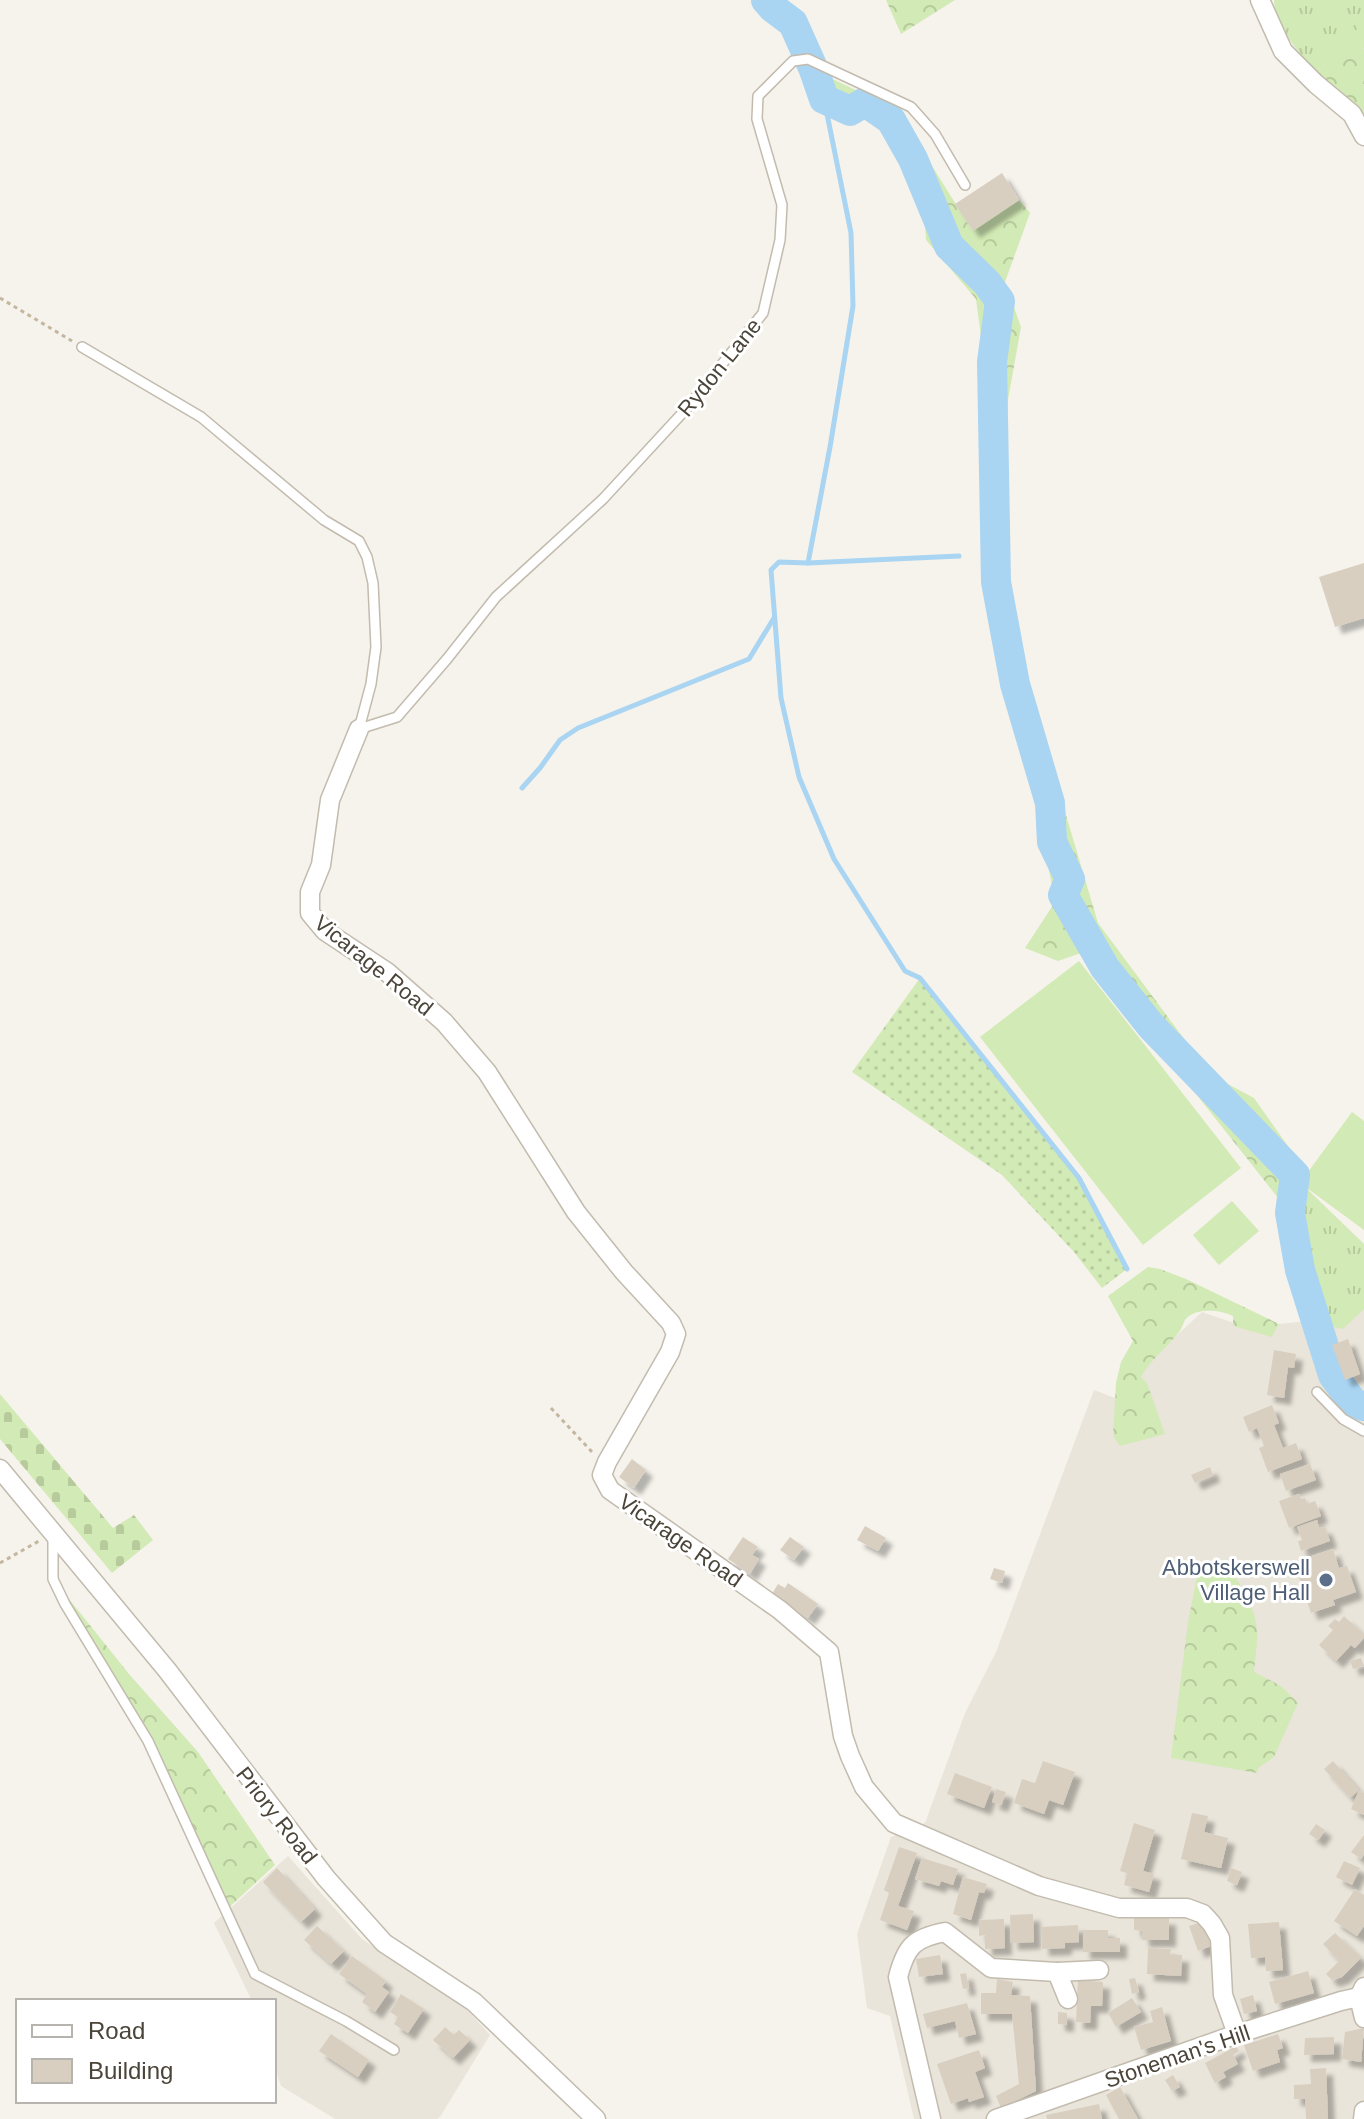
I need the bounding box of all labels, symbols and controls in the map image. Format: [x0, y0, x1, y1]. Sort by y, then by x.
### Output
street label: Rydon Lane [672, 313, 766, 421]
street label: Vicarage Road [309, 910, 438, 1021]
street label: Vicarage Road [614, 1489, 747, 1592]
place label: Abbotskerswell Village Hall [1162, 1555, 1310, 1605]
marker: Abbotskerswell Village Hall [1317, 1571, 1335, 1589]
street label: Priory Road [231, 1762, 322, 1869]
legend [16, 1999, 276, 2103]
text: Road [88, 2017, 145, 2044]
street label: Stoneman's Hill [1101, 2020, 1253, 2093]
text: Building [88, 2057, 173, 2084]

